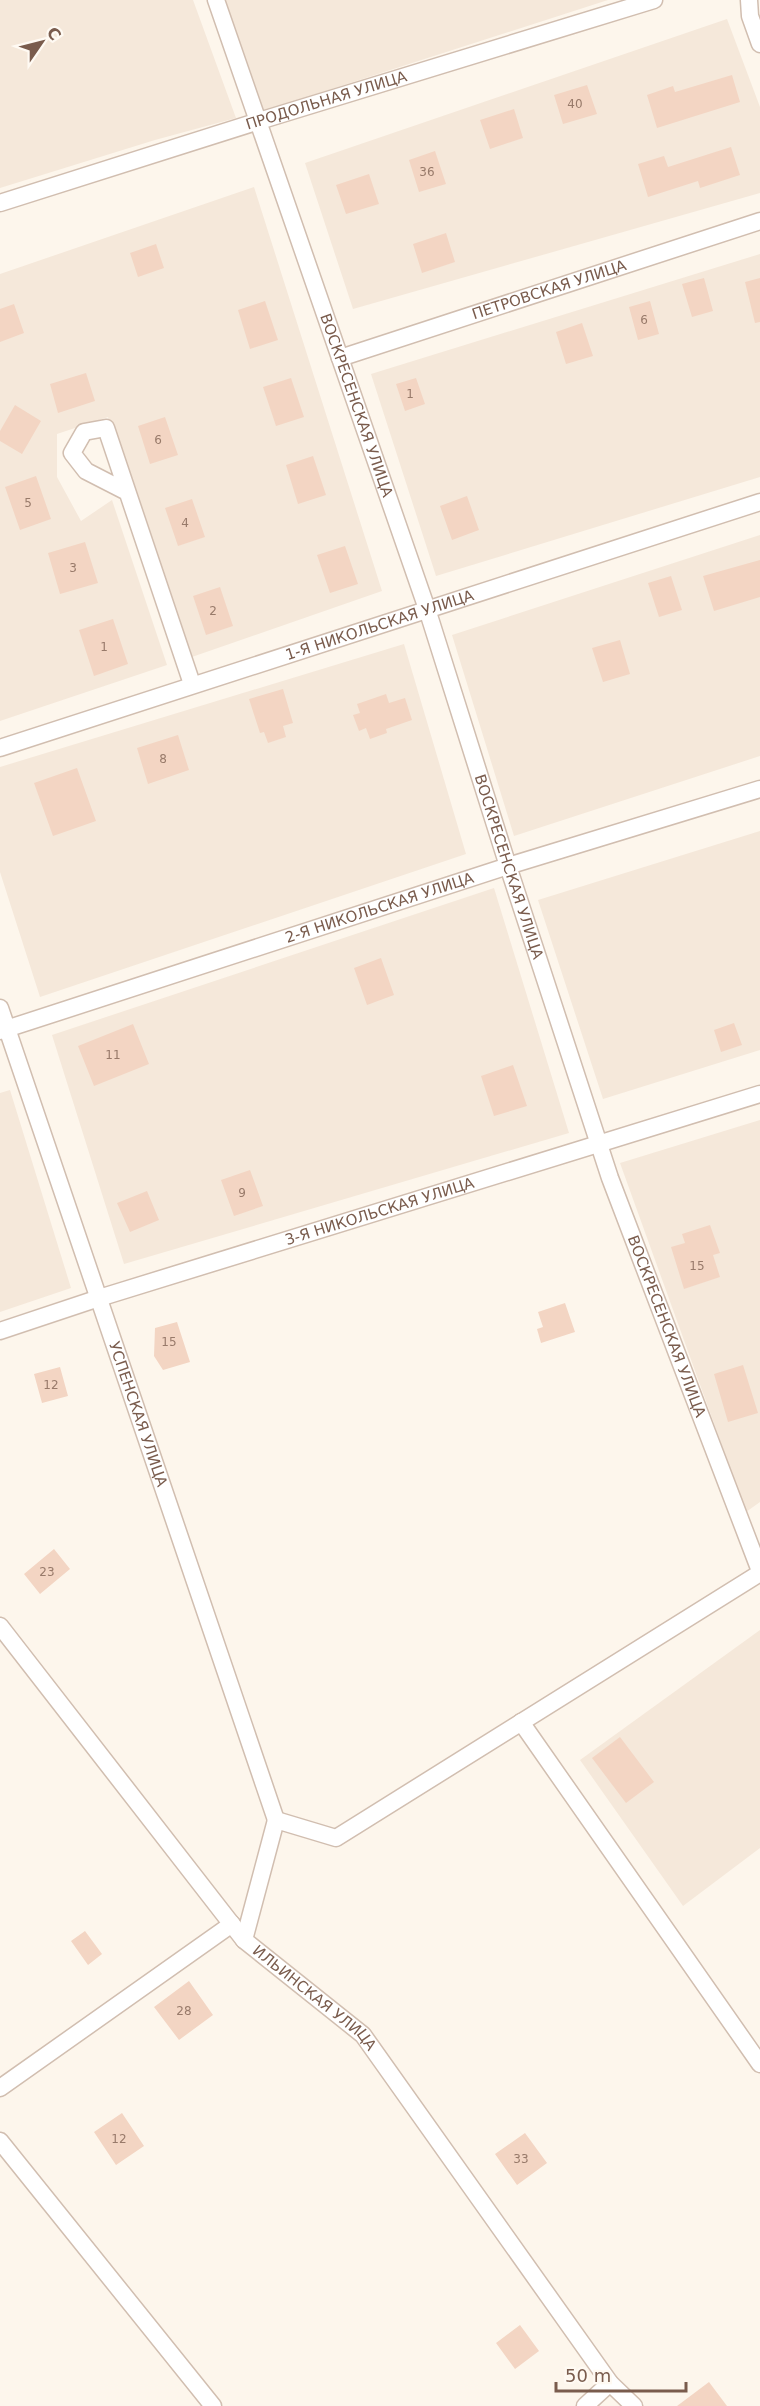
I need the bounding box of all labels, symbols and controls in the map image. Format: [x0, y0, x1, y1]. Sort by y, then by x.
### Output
north arrow [12, 12, 72, 72]
text: С [43, 23, 65, 44]
street label: ПРОДОЛЬНАЯ УЛИЦА [243, 67, 410, 134]
house number: 40 [567, 97, 583, 111]
house number: 36 [419, 165, 435, 179]
street label: ПЕТРОВСКАЯ УЛИЦА [470, 256, 629, 323]
street label: ВОСКРЕСЕНСКАЯ УЛИЦА [316, 311, 397, 500]
house number: 6 [640, 313, 648, 327]
house number: 1 [406, 387, 414, 401]
house number: 6 [154, 433, 162, 447]
house number: 5 [24, 496, 32, 510]
house number: 4 [181, 516, 189, 530]
house number: 3 [69, 561, 77, 575]
street label: 1-Я НИКОЛЬСКАЯ УЛИЦА [283, 586, 477, 664]
house number: 2 [209, 604, 217, 618]
house number: 1 [100, 640, 108, 654]
house number: 8 [159, 752, 167, 766]
street label: ВОСКРЕСЕНСКАЯ УЛИЦА [471, 772, 547, 962]
street label: 2-Я НИКОЛЬСКАЯ УЛИЦА [283, 869, 477, 947]
house number: 11 [105, 1048, 121, 1062]
street label: 3-Я НИКОЛЬСКАЯ УЛИЦА [283, 1174, 477, 1249]
house number: 9 [238, 1186, 246, 1200]
street label: ВОСКРЕСЕНСКАЯ УЛИЦА [624, 1233, 710, 1420]
house number: 15 [689, 1259, 705, 1273]
house number: 15 [161, 1335, 177, 1349]
street label: УСПЕНСКАЯ УЛИЦА [105, 1339, 171, 1490]
house number: 12 [43, 1378, 59, 1392]
house number: 23 [39, 1565, 55, 1579]
street label: ИЛЬИНСКАЯ УЛИЦА [249, 1941, 381, 2055]
house number: 28 [176, 2004, 192, 2018]
house number: 12 [111, 2132, 127, 2146]
house number: 33 [513, 2152, 529, 2166]
scale bar [556, 2355, 686, 2393]
text: 50 m [565, 2365, 611, 2386]

